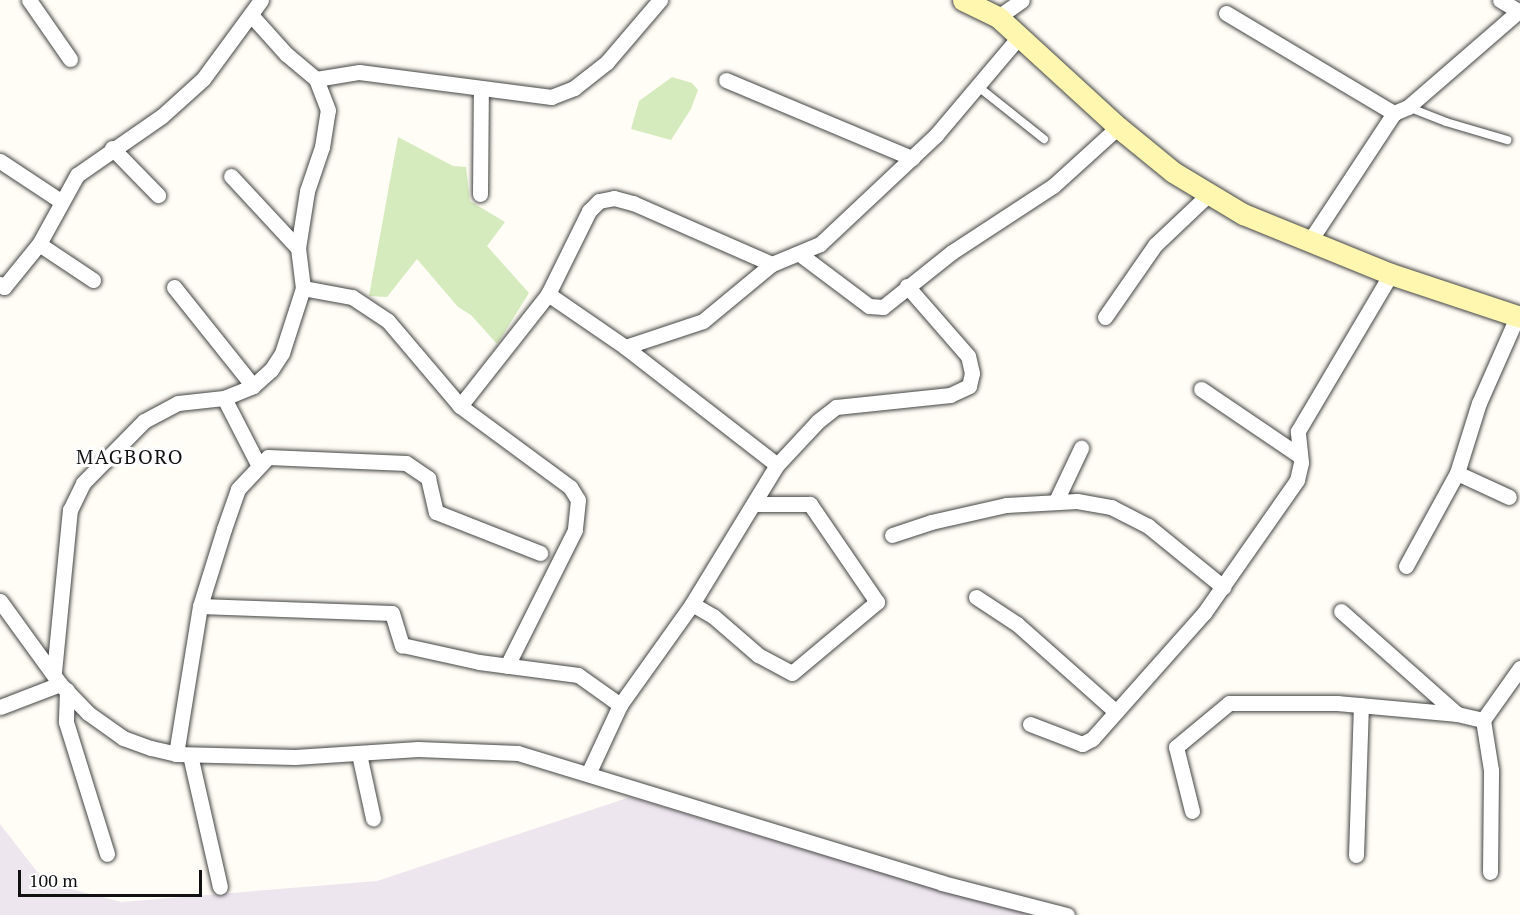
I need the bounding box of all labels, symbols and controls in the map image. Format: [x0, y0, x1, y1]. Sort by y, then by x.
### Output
district label: MAGBORO [76, 444, 184, 468]
scale bar [21, 858, 206, 896]
text: 100 m [29, 868, 78, 892]

